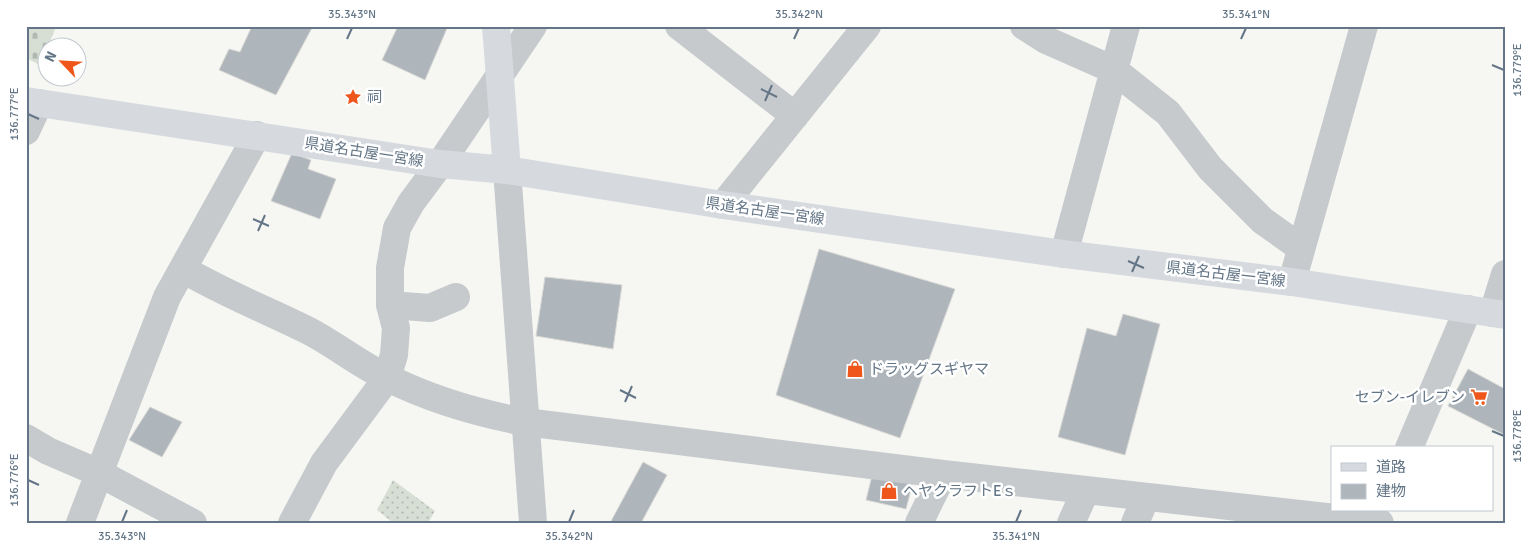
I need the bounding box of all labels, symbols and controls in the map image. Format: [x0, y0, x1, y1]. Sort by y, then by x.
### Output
text: 35.343°N [328, 7, 376, 22]
text: 35.342°N [775, 7, 823, 22]
text: 35.341°N [1222, 7, 1270, 22]
north arrow [38, 38, 88, 88]
text: 136.779°E [1510, 43, 1525, 97]
text: N [41, 49, 60, 65]
text: 136.777°E [7, 87, 22, 141]
place icon: 祠 [343, 87, 363, 107]
place label: 祠 [367, 88, 382, 106]
street label: 県道名古屋一宮線 [303, 134, 425, 170]
street label: 県道名古屋一宮線 [704, 194, 826, 228]
street label: 県道名古屋一宮線 [1165, 258, 1287, 290]
shop icon: ドラッグスギヤマ [845, 359, 865, 379]
place label: ドラッグスギヤマ [869, 360, 989, 378]
supermarket icon: セブン-イレブン [1469, 387, 1489, 407]
place label: セブン-イレブン [1355, 388, 1465, 406]
text: 136.778°E [1510, 409, 1525, 463]
legend [1331, 446, 1494, 512]
text: 136.776°E [7, 453, 22, 507]
text: 道路 [1376, 458, 1406, 476]
shop icon: ヘヤクラフトEｓ [879, 481, 899, 501]
place label: ヘヤクラフトEｓ [903, 482, 1017, 500]
text: 建物 [1376, 482, 1406, 500]
text: 35.343°N [98, 529, 146, 544]
text: 35.342°N [545, 529, 593, 544]
text: 35.341°N [992, 529, 1040, 544]

